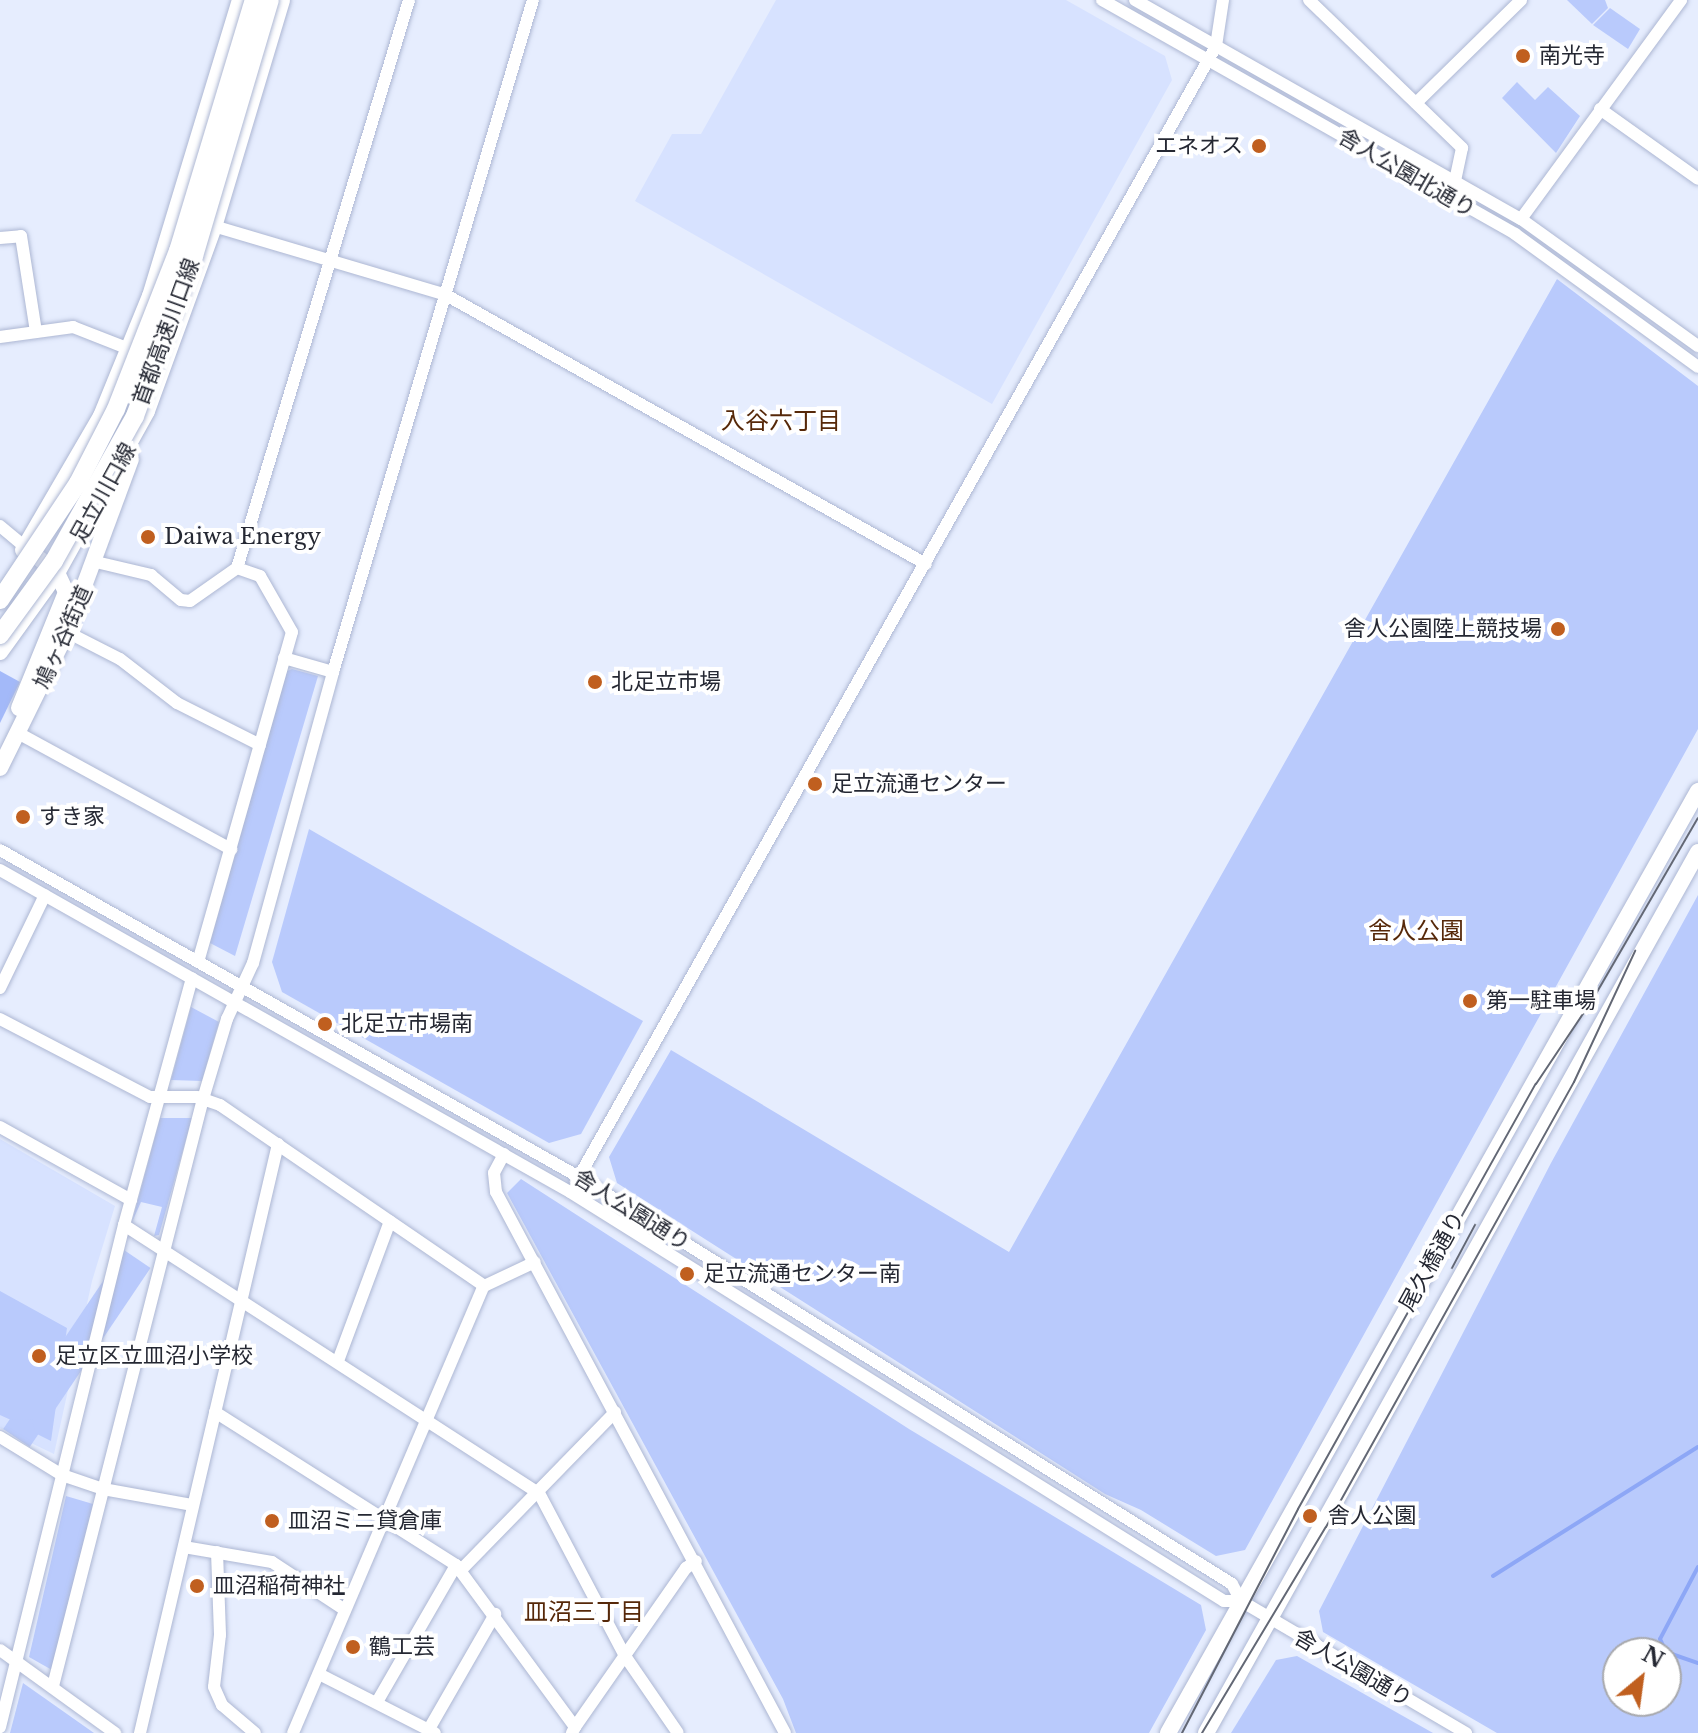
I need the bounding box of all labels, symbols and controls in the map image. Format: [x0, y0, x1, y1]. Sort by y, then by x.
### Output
place label: 南光寺 [1539, 43, 1605, 69]
marker: 南光寺 [1514, 47, 1532, 65]
street label: 舎人公園北通り [1334, 123, 1480, 223]
place label: エネオス [1155, 133, 1243, 159]
marker: エネオス [1250, 137, 1268, 155]
street label: 首都高速川口線 [127, 255, 205, 409]
district label: 入谷六丁目 [721, 407, 841, 435]
street label: 足立川口線 [65, 438, 141, 548]
place label: Daiwa Energy [164, 524, 321, 550]
marker: Daiwa Energy [139, 528, 157, 546]
street label: 鳩ヶ谷街道 [29, 581, 97, 693]
place label: 舎人公園陸上競技場 [1344, 616, 1542, 642]
marker: 舎人公園陸上競技場 [1549, 620, 1567, 638]
place label: 北足立市場 [611, 669, 721, 695]
marker: 北足立市場 [586, 673, 604, 691]
place label: 足立流通センター [831, 771, 1007, 797]
marker: 足立流通センター [806, 775, 824, 793]
place label: すき家 [39, 804, 105, 830]
marker: すき家 [14, 808, 32, 826]
district label: 舎人公園 [1368, 917, 1464, 945]
place label: 第一駐車場 [1486, 988, 1596, 1014]
marker: 第一駐車場 [1461, 992, 1479, 1010]
place label: 北足立市場南 [341, 1011, 473, 1037]
marker: 北足立市場南 [316, 1015, 334, 1033]
street label: 舎人公園通り [569, 1164, 695, 1256]
street label: 尾久橋通り [1394, 1206, 1470, 1316]
place label: 足立流通センター南 [703, 1261, 901, 1287]
marker: 足立流通センター南 [678, 1265, 696, 1283]
place label: 足立区立皿沼小学校 [55, 1343, 253, 1369]
marker: 足立区立皿沼小学校 [30, 1347, 48, 1365]
place label: 舎人公園 [1328, 1503, 1416, 1529]
marker: 舎人公園 [1299, 1505, 1321, 1527]
place label: 皿沼ミニ貸倉庫 [288, 1508, 442, 1534]
marker: 皿沼ミニ貸倉庫 [263, 1512, 281, 1530]
place label: 皿沼稲荷神社 [213, 1573, 345, 1599]
marker: 皿沼稲荷神社 [188, 1577, 206, 1595]
district label: 皿沼三丁目 [524, 1598, 644, 1626]
street label: 舎人公園通り [1289, 1624, 1417, 1712]
place label: 鶴工芸 [369, 1634, 435, 1660]
north arrow [1602, 1637, 1682, 1717]
marker: 鶴工芸 [344, 1638, 362, 1656]
text: N [1637, 1640, 1669, 1674]

